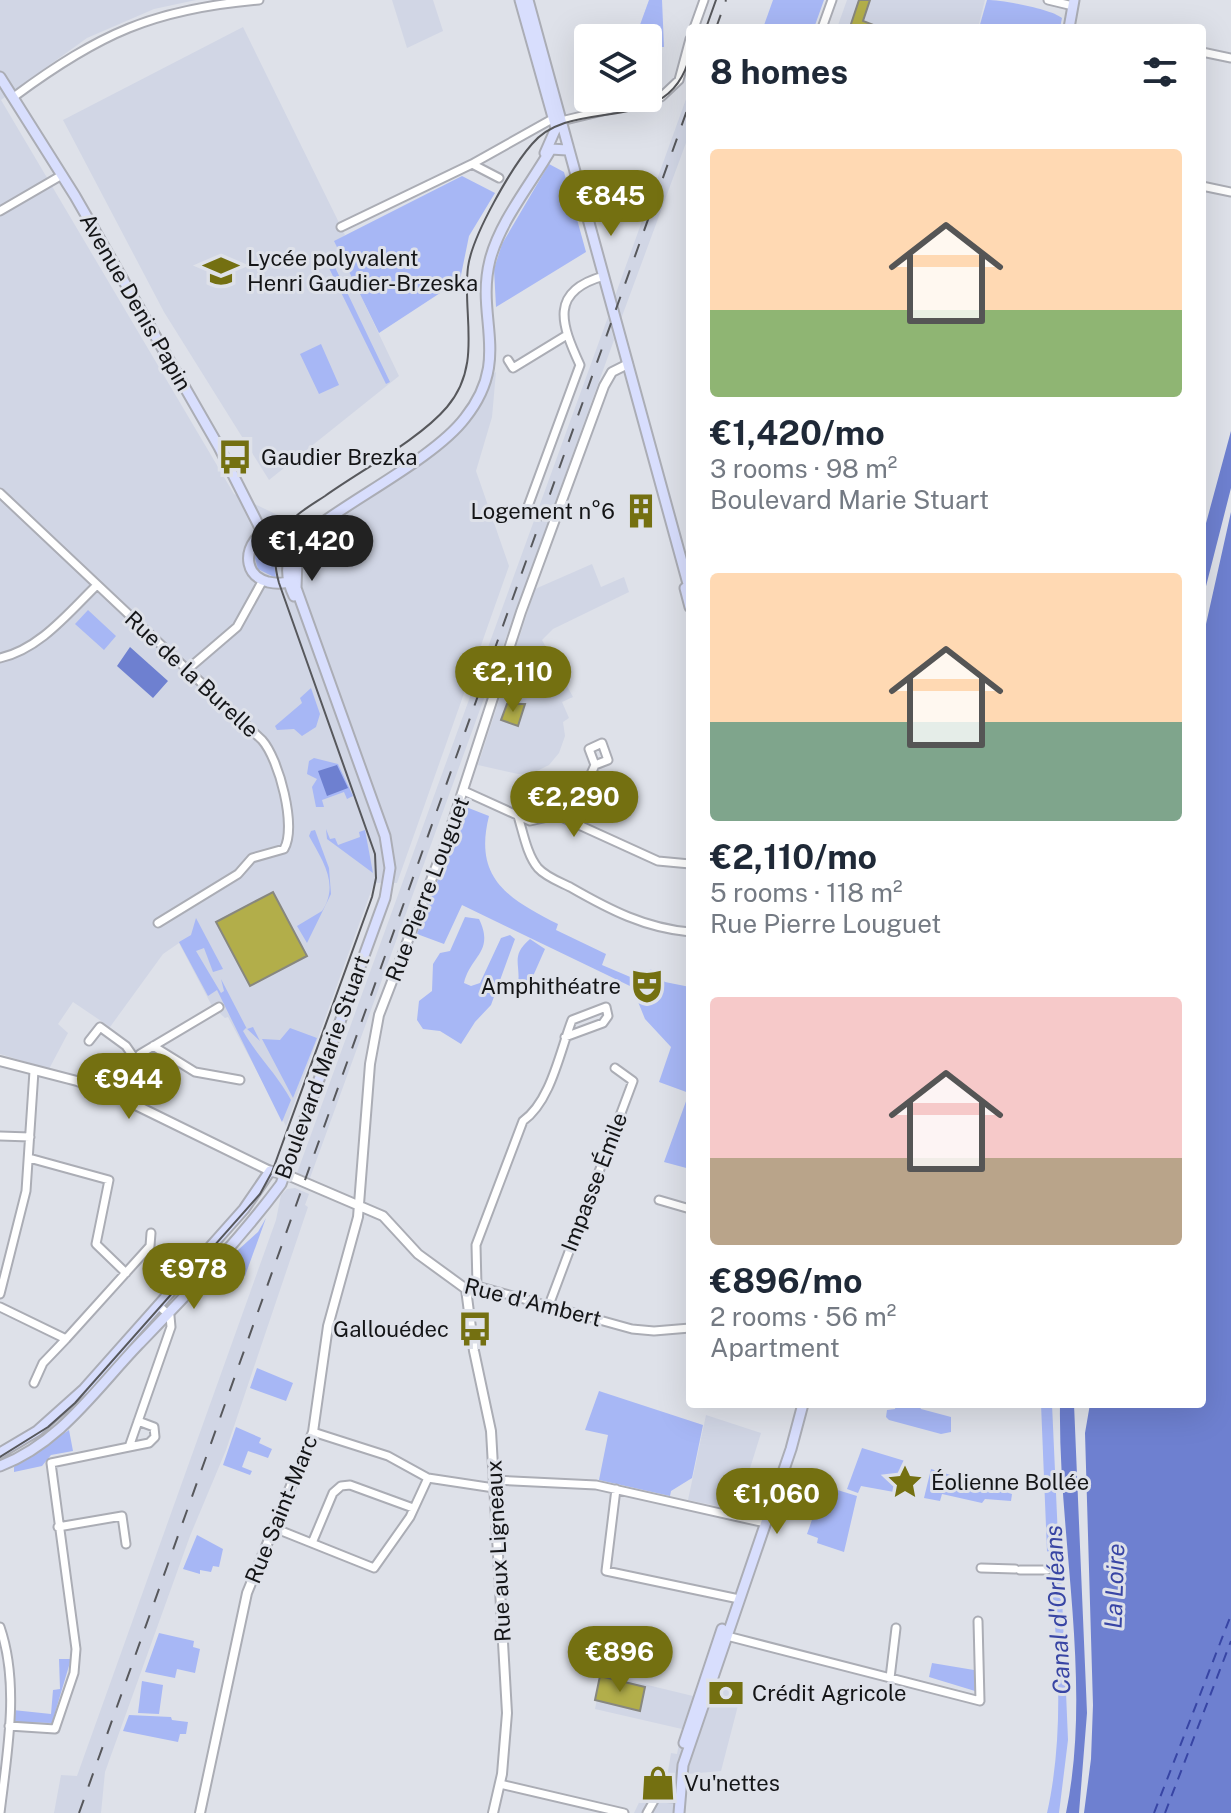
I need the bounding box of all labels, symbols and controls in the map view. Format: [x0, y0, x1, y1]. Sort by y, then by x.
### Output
map controls [574, 24, 662, 112]
button: layers [574, 24, 662, 112]
icon: filters [1138, 50, 1182, 94]
text: 8 homes [710, 52, 848, 92]
pin: €845 [564, 170, 658, 238]
text: €845 [577, 180, 645, 211]
icon: home [874, 201, 1018, 345]
street label: Avenue Denis Papin [75, 209, 197, 395]
place label: Lycée polyvalent Henri Gaudier-Brzeska [247, 245, 478, 296]
school or university icon: Lycée polyvalent Henri Gaudier-Brzeska [202, 252, 240, 290]
text: €1,420/mo [710, 413, 885, 453]
bus stop icon: Gaudier Brezka [216, 438, 254, 476]
place label: Gaudier Brezka [261, 444, 417, 470]
text: 3 rooms · 98 m² [710, 453, 897, 484]
text: Boulevard Marie Stuart [710, 484, 989, 515]
building icon: Logement n°6 [622, 492, 660, 530]
place label: Logement n°6 [470, 498, 615, 524]
pin: €1,420 [247, 515, 377, 583]
text: €1,420 [269, 525, 355, 556]
street label: Rue de la Burelle [120, 605, 264, 743]
icon: home [874, 625, 1018, 769]
pin: €2,110 [448, 646, 578, 714]
text: €2,110 [473, 656, 553, 687]
pin: €2,290 [509, 771, 639, 839]
text: €2,290 [528, 781, 620, 812]
street label: Rue Pierre Louguet [380, 793, 474, 985]
text: €2,110/mo [710, 837, 877, 877]
text: 5 rooms · 118 m² [710, 877, 903, 908]
text: Rue Pierre Louguet [710, 908, 941, 939]
street label: Boulevard Marie Stuart [269, 952, 375, 1182]
theatre icon: Amphithéatre [628, 967, 666, 1005]
place label: Amphithéatre [480, 973, 621, 999]
icon: home [874, 1049, 1018, 1193]
pin: €944 [82, 1053, 176, 1121]
text: €944 [95, 1063, 163, 1094]
street label: Impasse Émile [556, 1109, 632, 1255]
pin: €978 [147, 1243, 241, 1311]
text: €978 [160, 1253, 228, 1284]
text: €896/mo [710, 1261, 863, 1301]
street label: Rue d'Ambert [462, 1272, 604, 1332]
text: 2 rooms · 56 m² [710, 1301, 896, 1332]
bus stop icon: Gallouédec [456, 1310, 494, 1348]
place label: Gallouédec [333, 1316, 449, 1342]
text: Apartment [710, 1332, 840, 1363]
street label: Rue Saint-Marc [239, 1431, 323, 1587]
street label: Rue aux Ligneaux [480, 1459, 516, 1643]
place icon: Éolienne Bollée [886, 1463, 924, 1501]
pin: €1,060 [712, 1468, 842, 1536]
place label: Éolienne Bollée [931, 1469, 1089, 1495]
text: €1,060 [734, 1478, 820, 1509]
water label: Canal d'Orléans [1039, 1524, 1075, 1696]
water label: La Loire [1099, 1543, 1129, 1629]
pin: €896 [573, 1626, 667, 1694]
text: €896 [586, 1636, 654, 1667]
bank icon: Crédit Agricole [707, 1674, 745, 1712]
place label: Crédit Agricole [752, 1680, 907, 1706]
shop icon: Vu'nettes [639, 1764, 677, 1802]
place label: Vu'nettes [684, 1770, 780, 1796]

